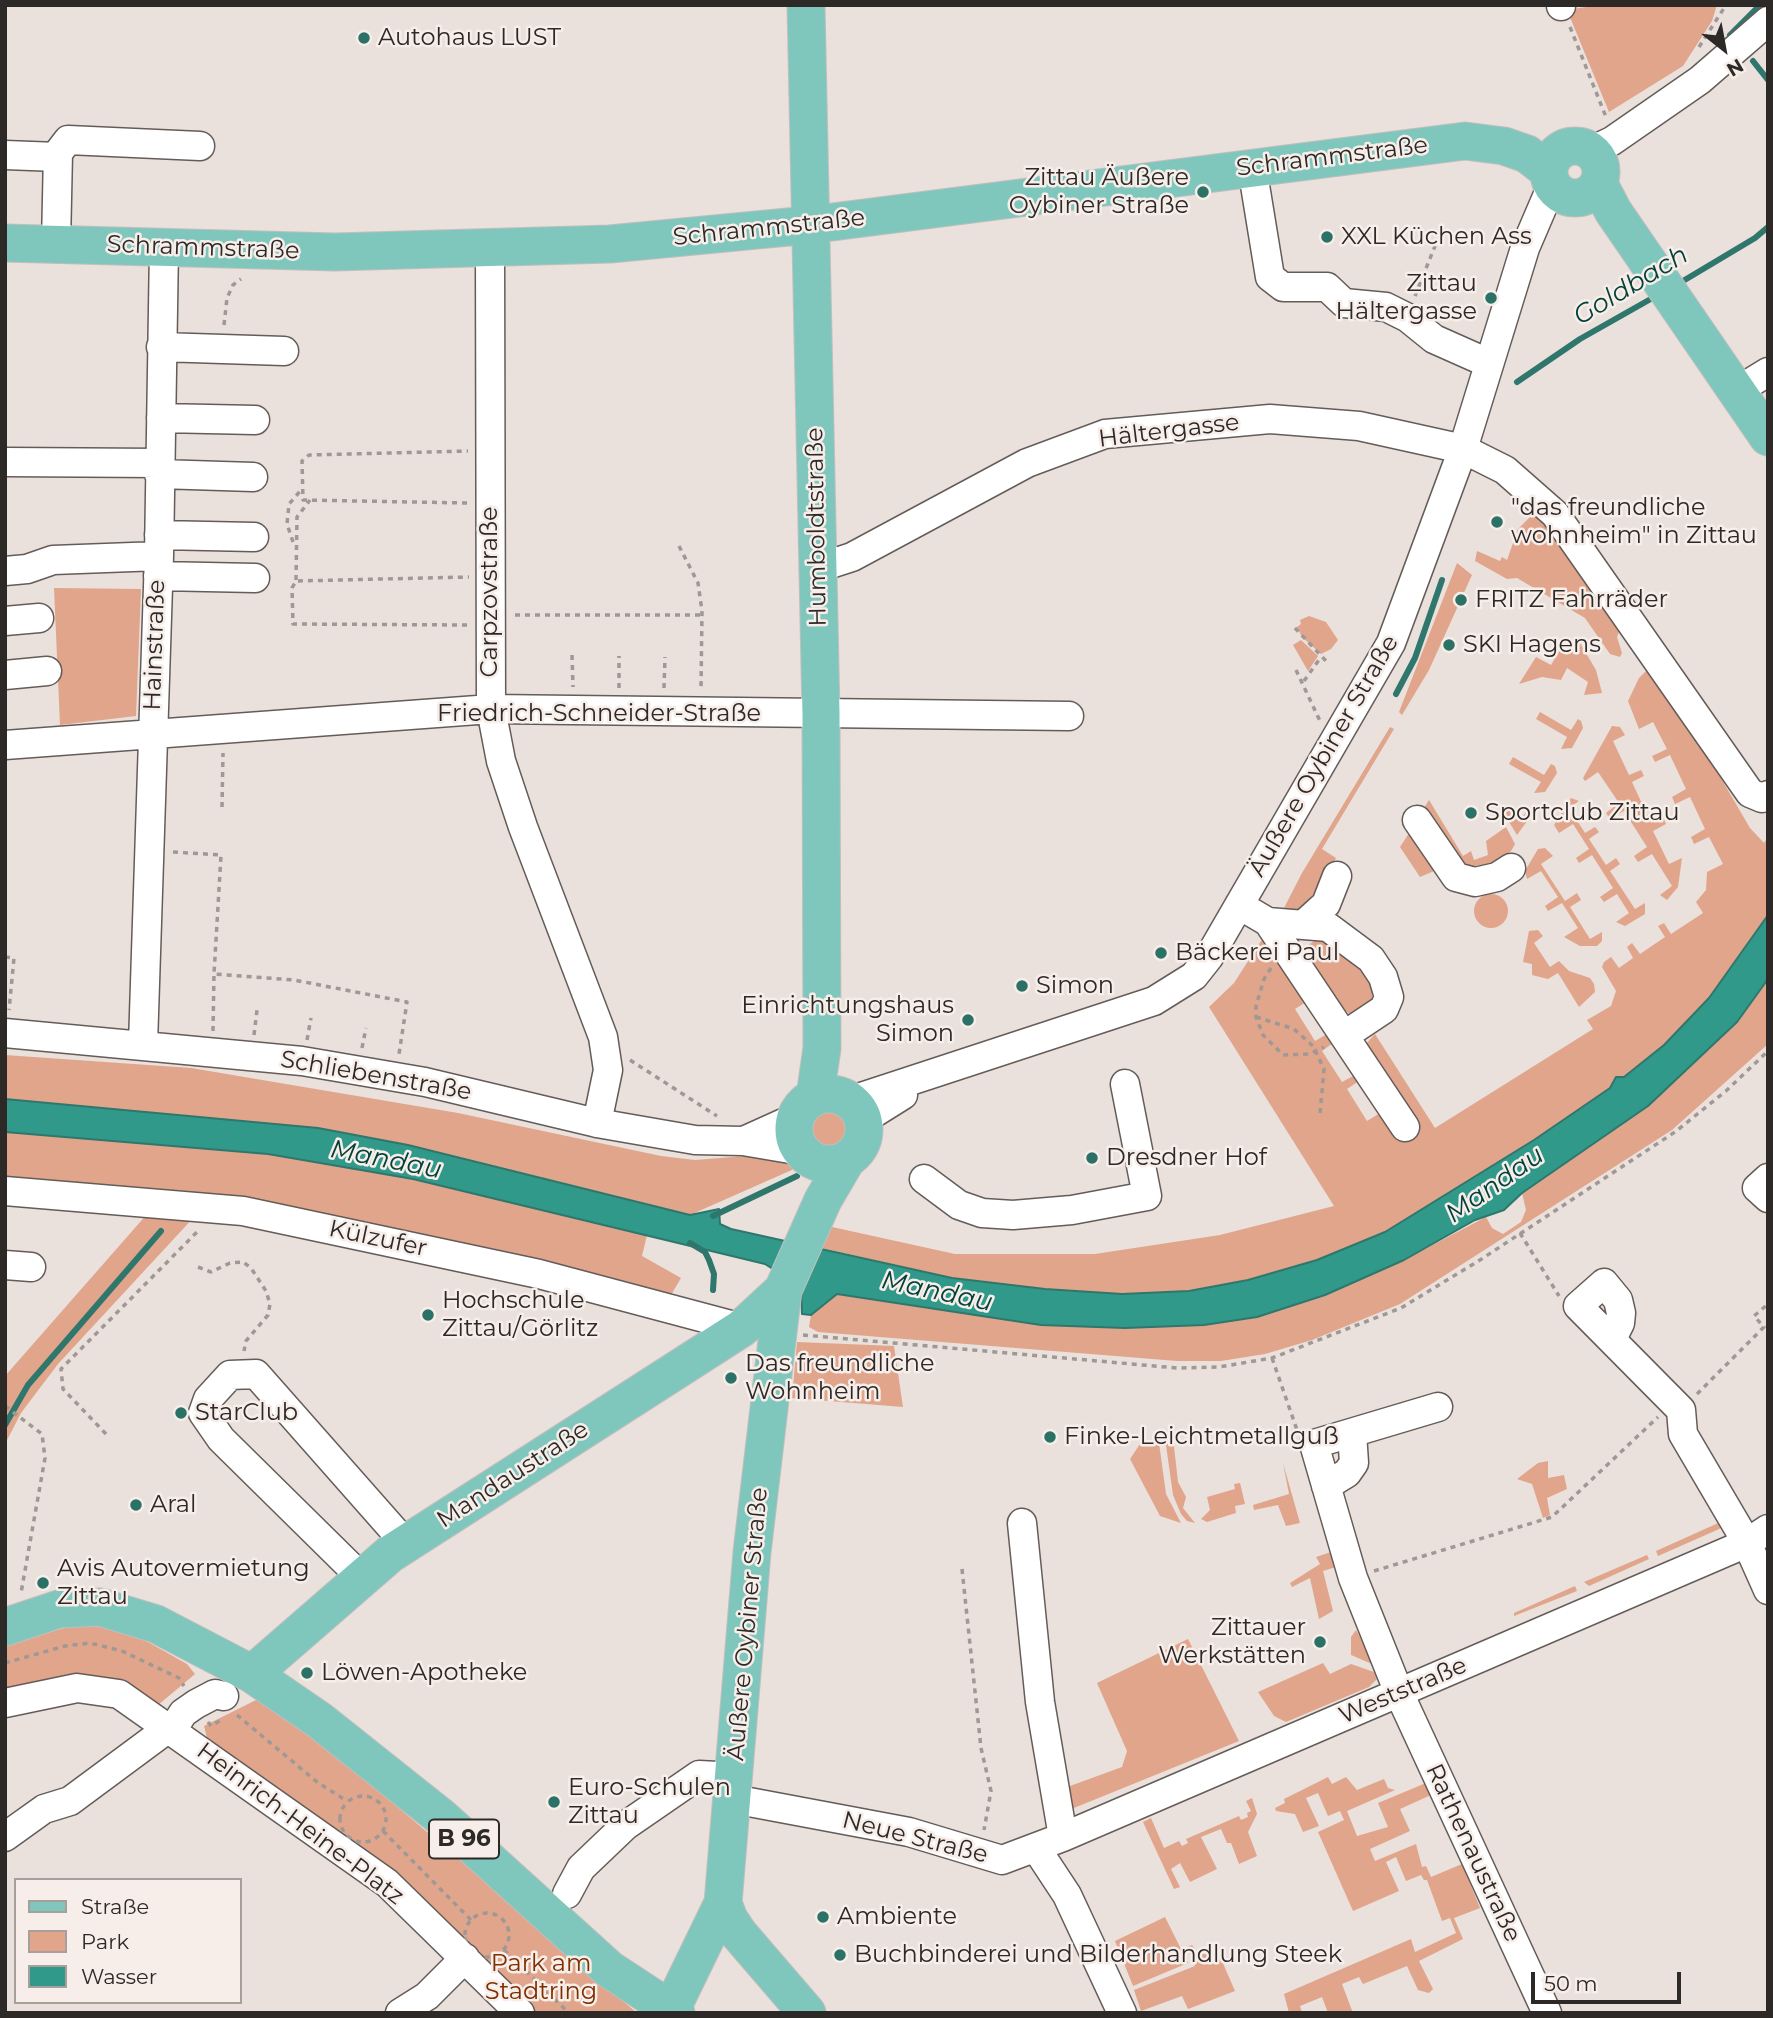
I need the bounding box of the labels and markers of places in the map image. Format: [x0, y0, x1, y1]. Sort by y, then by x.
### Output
place label: Autohaus LUST [378, 24, 561, 52]
marker: Autohaus LUST [356, 30, 372, 46]
place label: Zittau Äußere Oybiner Straße [1009, 164, 1189, 220]
marker: Zittau Äußere Oybiner Straße [1195, 184, 1211, 200]
place label: XXL Küchen Ass [1341, 223, 1532, 251]
marker: XXL Küchen Ass [1319, 229, 1335, 245]
place label: Zittau Hältergasse [1335, 270, 1477, 326]
marker: Zittau Hältergasse [1483, 290, 1499, 306]
place label: "das freundliche wohnheim" in Zittau [1511, 494, 1757, 550]
marker: "das freundliche wohnheim" in Zittau [1489, 514, 1505, 530]
place label: FRITZ Fahrräder [1475, 586, 1668, 614]
marker: FRITZ Fahrräder [1453, 592, 1469, 608]
place label: SKI Hagens [1463, 631, 1601, 659]
marker: SKI Hagens [1441, 637, 1457, 653]
place label: Sportclub Zittau [1485, 799, 1680, 827]
marker: Sportclub Zittau [1463, 805, 1479, 821]
place label: Bäckerei Paul [1175, 939, 1339, 967]
marker: Bäckerei Paul [1153, 945, 1169, 961]
place label: Simon [1036, 972, 1114, 1000]
marker: Simon [1014, 978, 1030, 994]
place label: Einrichtungshaus Simon [741, 992, 954, 1048]
marker: Einrichtungshaus Simon [960, 1012, 976, 1028]
place label: Dresdner Hof [1106, 1144, 1267, 1172]
marker: Dresdner Hof [1084, 1150, 1100, 1166]
place label: Hochschule Zittau/Görlitz [442, 1287, 598, 1343]
marker: Hochschule Zittau/Görlitz [420, 1307, 436, 1323]
place label: Das freundliche Wohnheim [745, 1350, 935, 1406]
marker: Das freundliche Wohnheim [723, 1370, 739, 1386]
place label: StarClub [195, 1399, 298, 1427]
marker: StarClub [173, 1405, 189, 1421]
place label: Finke-Leichtmetallguß [1064, 1423, 1339, 1451]
marker: Finke-Leichtmetallguß [1042, 1429, 1058, 1445]
place label: Aral [150, 1491, 196, 1519]
marker: Aral [128, 1497, 144, 1513]
place label: Avis Autovermietung Zittau [57, 1555, 310, 1611]
marker: Avis Autovermietung Zittau [35, 1575, 51, 1591]
place label: Zittauer Werkstätten [1158, 1614, 1306, 1670]
marker: Zittauer Werkstätten [1312, 1634, 1328, 1650]
place label: Löwen-Apotheke [321, 1659, 527, 1687]
marker: Löwen-Apotheke [299, 1665, 315, 1681]
place label: Euro-Schulen Zittau [568, 1774, 731, 1830]
marker: Euro-Schulen Zittau [546, 1794, 562, 1810]
place label: Ambiente [837, 1903, 957, 1931]
marker: Ambiente [815, 1909, 831, 1925]
place label: Buchbinderei und Bilderhandlung Steek [854, 1941, 1342, 1969]
marker: Buchbinderei und Bilderhandlung Steek [832, 1947, 848, 1963]

